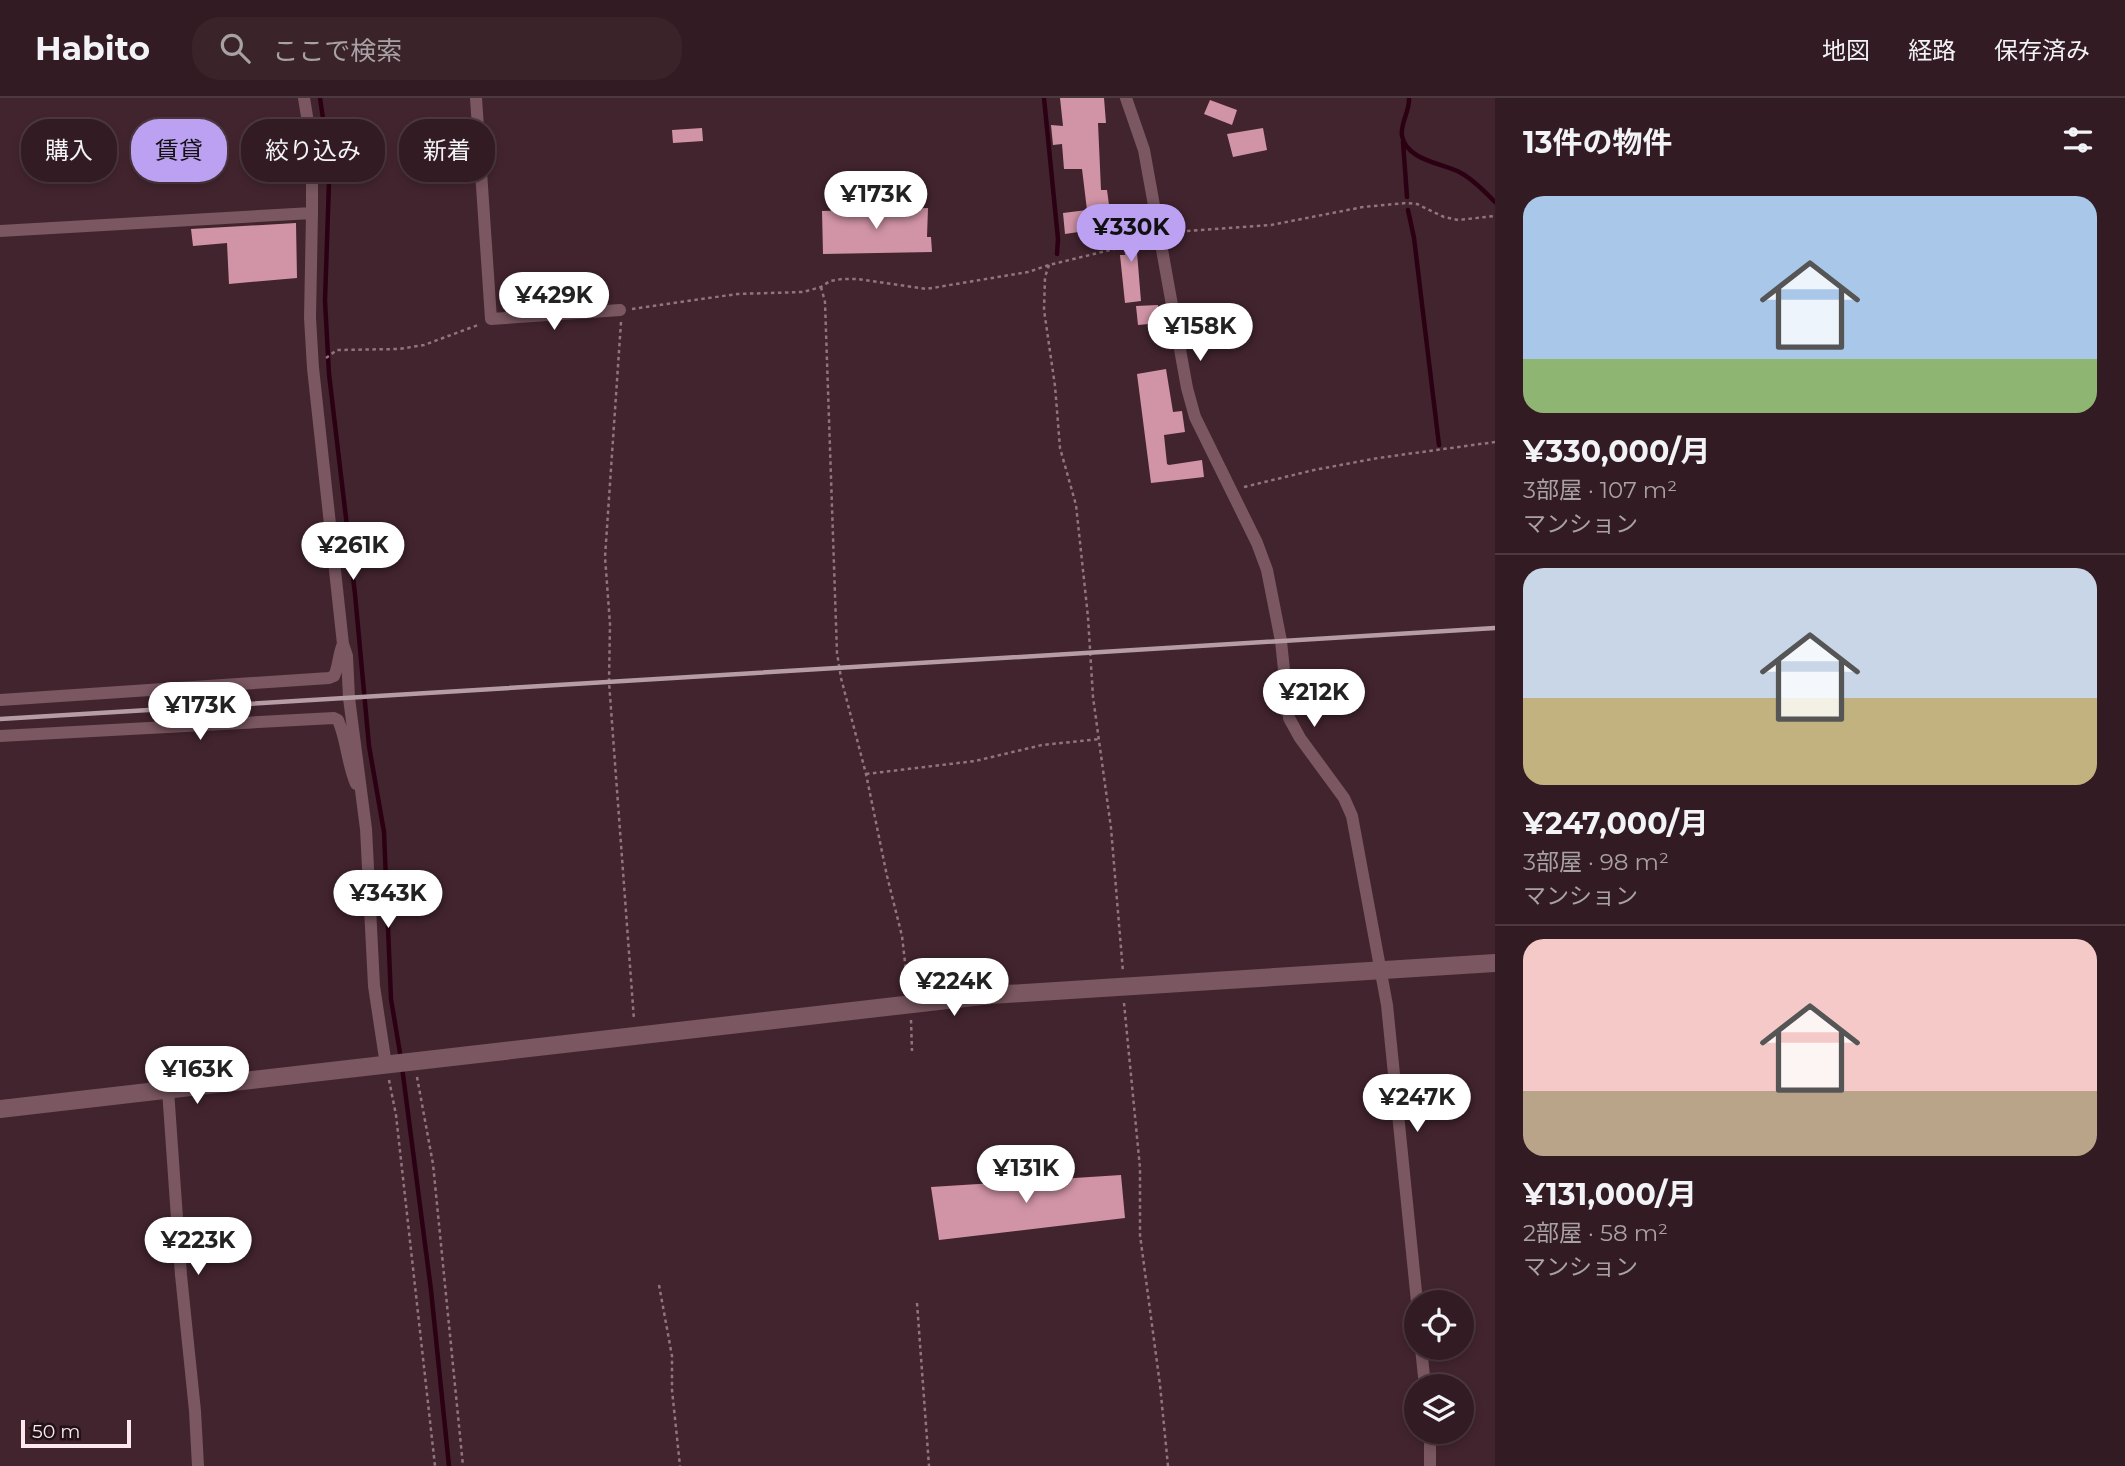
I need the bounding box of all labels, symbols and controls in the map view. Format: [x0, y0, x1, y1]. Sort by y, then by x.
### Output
search box [192, 17, 682, 80]
text: Habito [35, 28, 150, 68]
icon: search [216, 29, 254, 67]
text: ここで検索 [272, 35, 402, 67]
text: 地図 [1822, 36, 1870, 65]
text: 経路 [1908, 36, 1956, 65]
text: 保存済み [1994, 36, 2090, 65]
chip: 購入 [21, 119, 117, 182]
chip: 賃貸 [131, 119, 227, 182]
chip: 絞り込み [241, 119, 385, 182]
chip: 新着 [399, 119, 495, 182]
icon: filters [2059, 121, 2097, 159]
text: 13件の物件 [1523, 124, 1673, 161]
pin: ¥173K [827, 172, 925, 231]
text: ¥173K [840, 180, 912, 208]
pin: ¥330K [1082, 204, 1180, 264]
text: ¥330K [1093, 213, 1169, 241]
icon: home [1747, 242, 1873, 368]
pin: ¥429K [505, 272, 603, 332]
text: ¥429K [515, 281, 593, 309]
pin: ¥158K [1151, 303, 1249, 363]
text: ¥158K [1164, 312, 1236, 340]
text: ¥330,000/月 [1523, 433, 1710, 470]
text: 3部屋 · 107 m² [1523, 476, 1677, 504]
text: マンション [1523, 510, 1638, 538]
pin: ¥261K [304, 522, 402, 582]
text: ¥261K [317, 531, 389, 559]
icon: home [1747, 614, 1873, 740]
pin: ¥212K [1265, 670, 1363, 729]
text: ¥212K [1279, 678, 1349, 706]
pin: ¥173K [151, 682, 249, 742]
text: ¥173K [164, 691, 236, 719]
text: ¥247,000/月 [1523, 805, 1709, 842]
text: 3部屋 · 98 m² [1523, 848, 1669, 876]
pin: ¥343K [339, 870, 437, 930]
text: ¥343K [349, 879, 427, 907]
text: マンション [1523, 882, 1638, 910]
pin: ¥224K [905, 958, 1003, 1018]
text: ¥224K [916, 967, 992, 995]
icon: home [1747, 985, 1873, 1111]
pin: ¥163K [148, 1046, 246, 1106]
text: ¥163K [161, 1055, 233, 1083]
pin: ¥247K [1368, 1074, 1466, 1134]
text: ¥247K [1379, 1083, 1455, 1111]
pin: ¥131K [977, 1146, 1075, 1205]
text: ¥131K [993, 1154, 1059, 1182]
text: ¥131,000/月 [1523, 1176, 1697, 1213]
pin: ¥223K [149, 1218, 247, 1277]
text: 2部屋 · 58 m² [1523, 1219, 1668, 1247]
text: ¥223K [161, 1226, 235, 1254]
text: マンション [1523, 1253, 1638, 1281]
map controls [1404, 1290, 1474, 1444]
button: locate [1404, 1290, 1474, 1360]
button: layers [1404, 1374, 1474, 1444]
scale bar [21, 1417, 131, 1449]
text: 50 m [32, 1420, 80, 1443]

